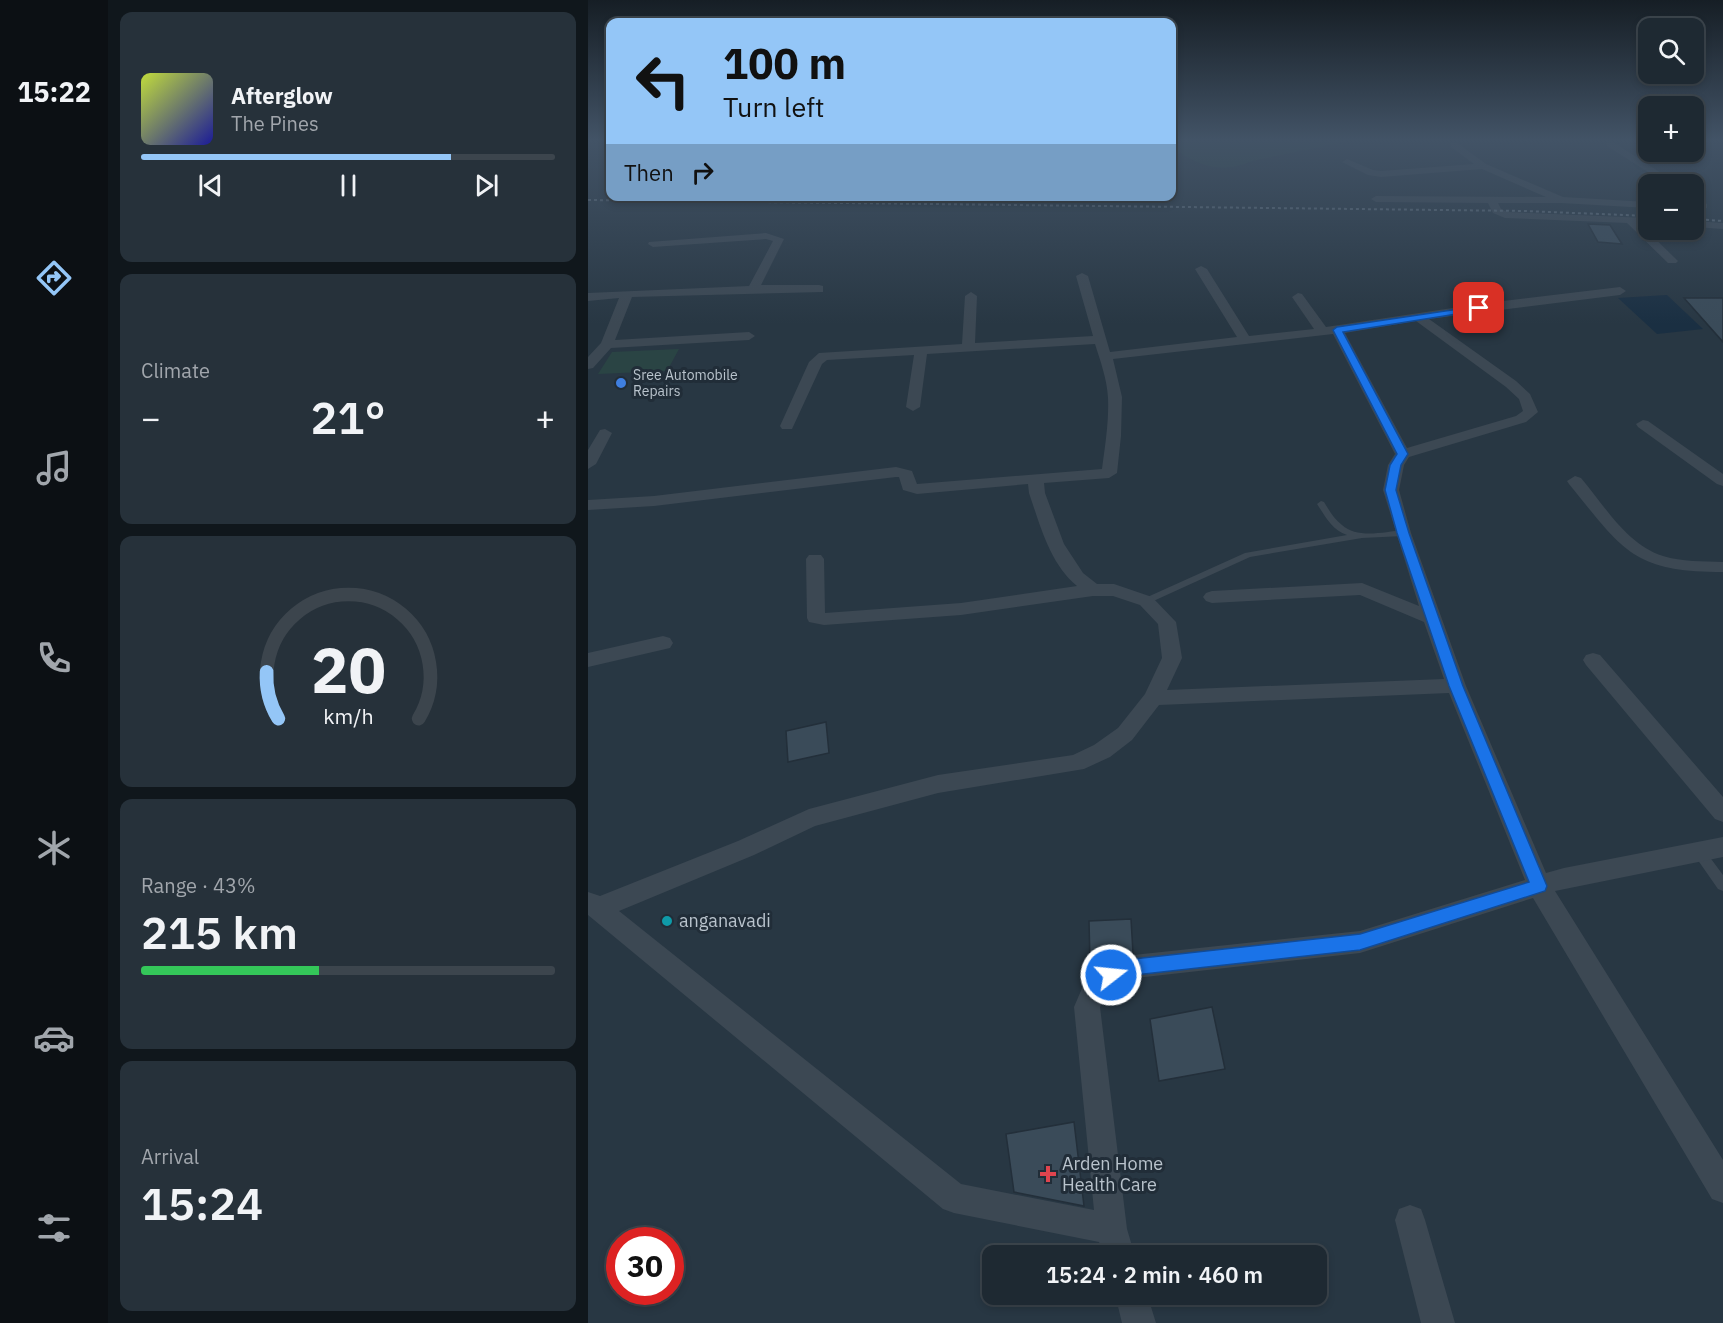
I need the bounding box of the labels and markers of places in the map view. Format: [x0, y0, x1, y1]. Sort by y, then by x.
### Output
pin [1453, 282, 1504, 333]
place label: Sree Automobile Repairs [633, 366, 738, 400]
marker: Sree Automobile Repairs [614, 376, 628, 390]
place label: anganavadi [679, 909, 771, 932]
marker: anganavadi [660, 914, 674, 928]
place label: Arden Home Health Care [1062, 1152, 1163, 1196]
marker: Arden Home Health Care [1039, 1165, 1057, 1183]

